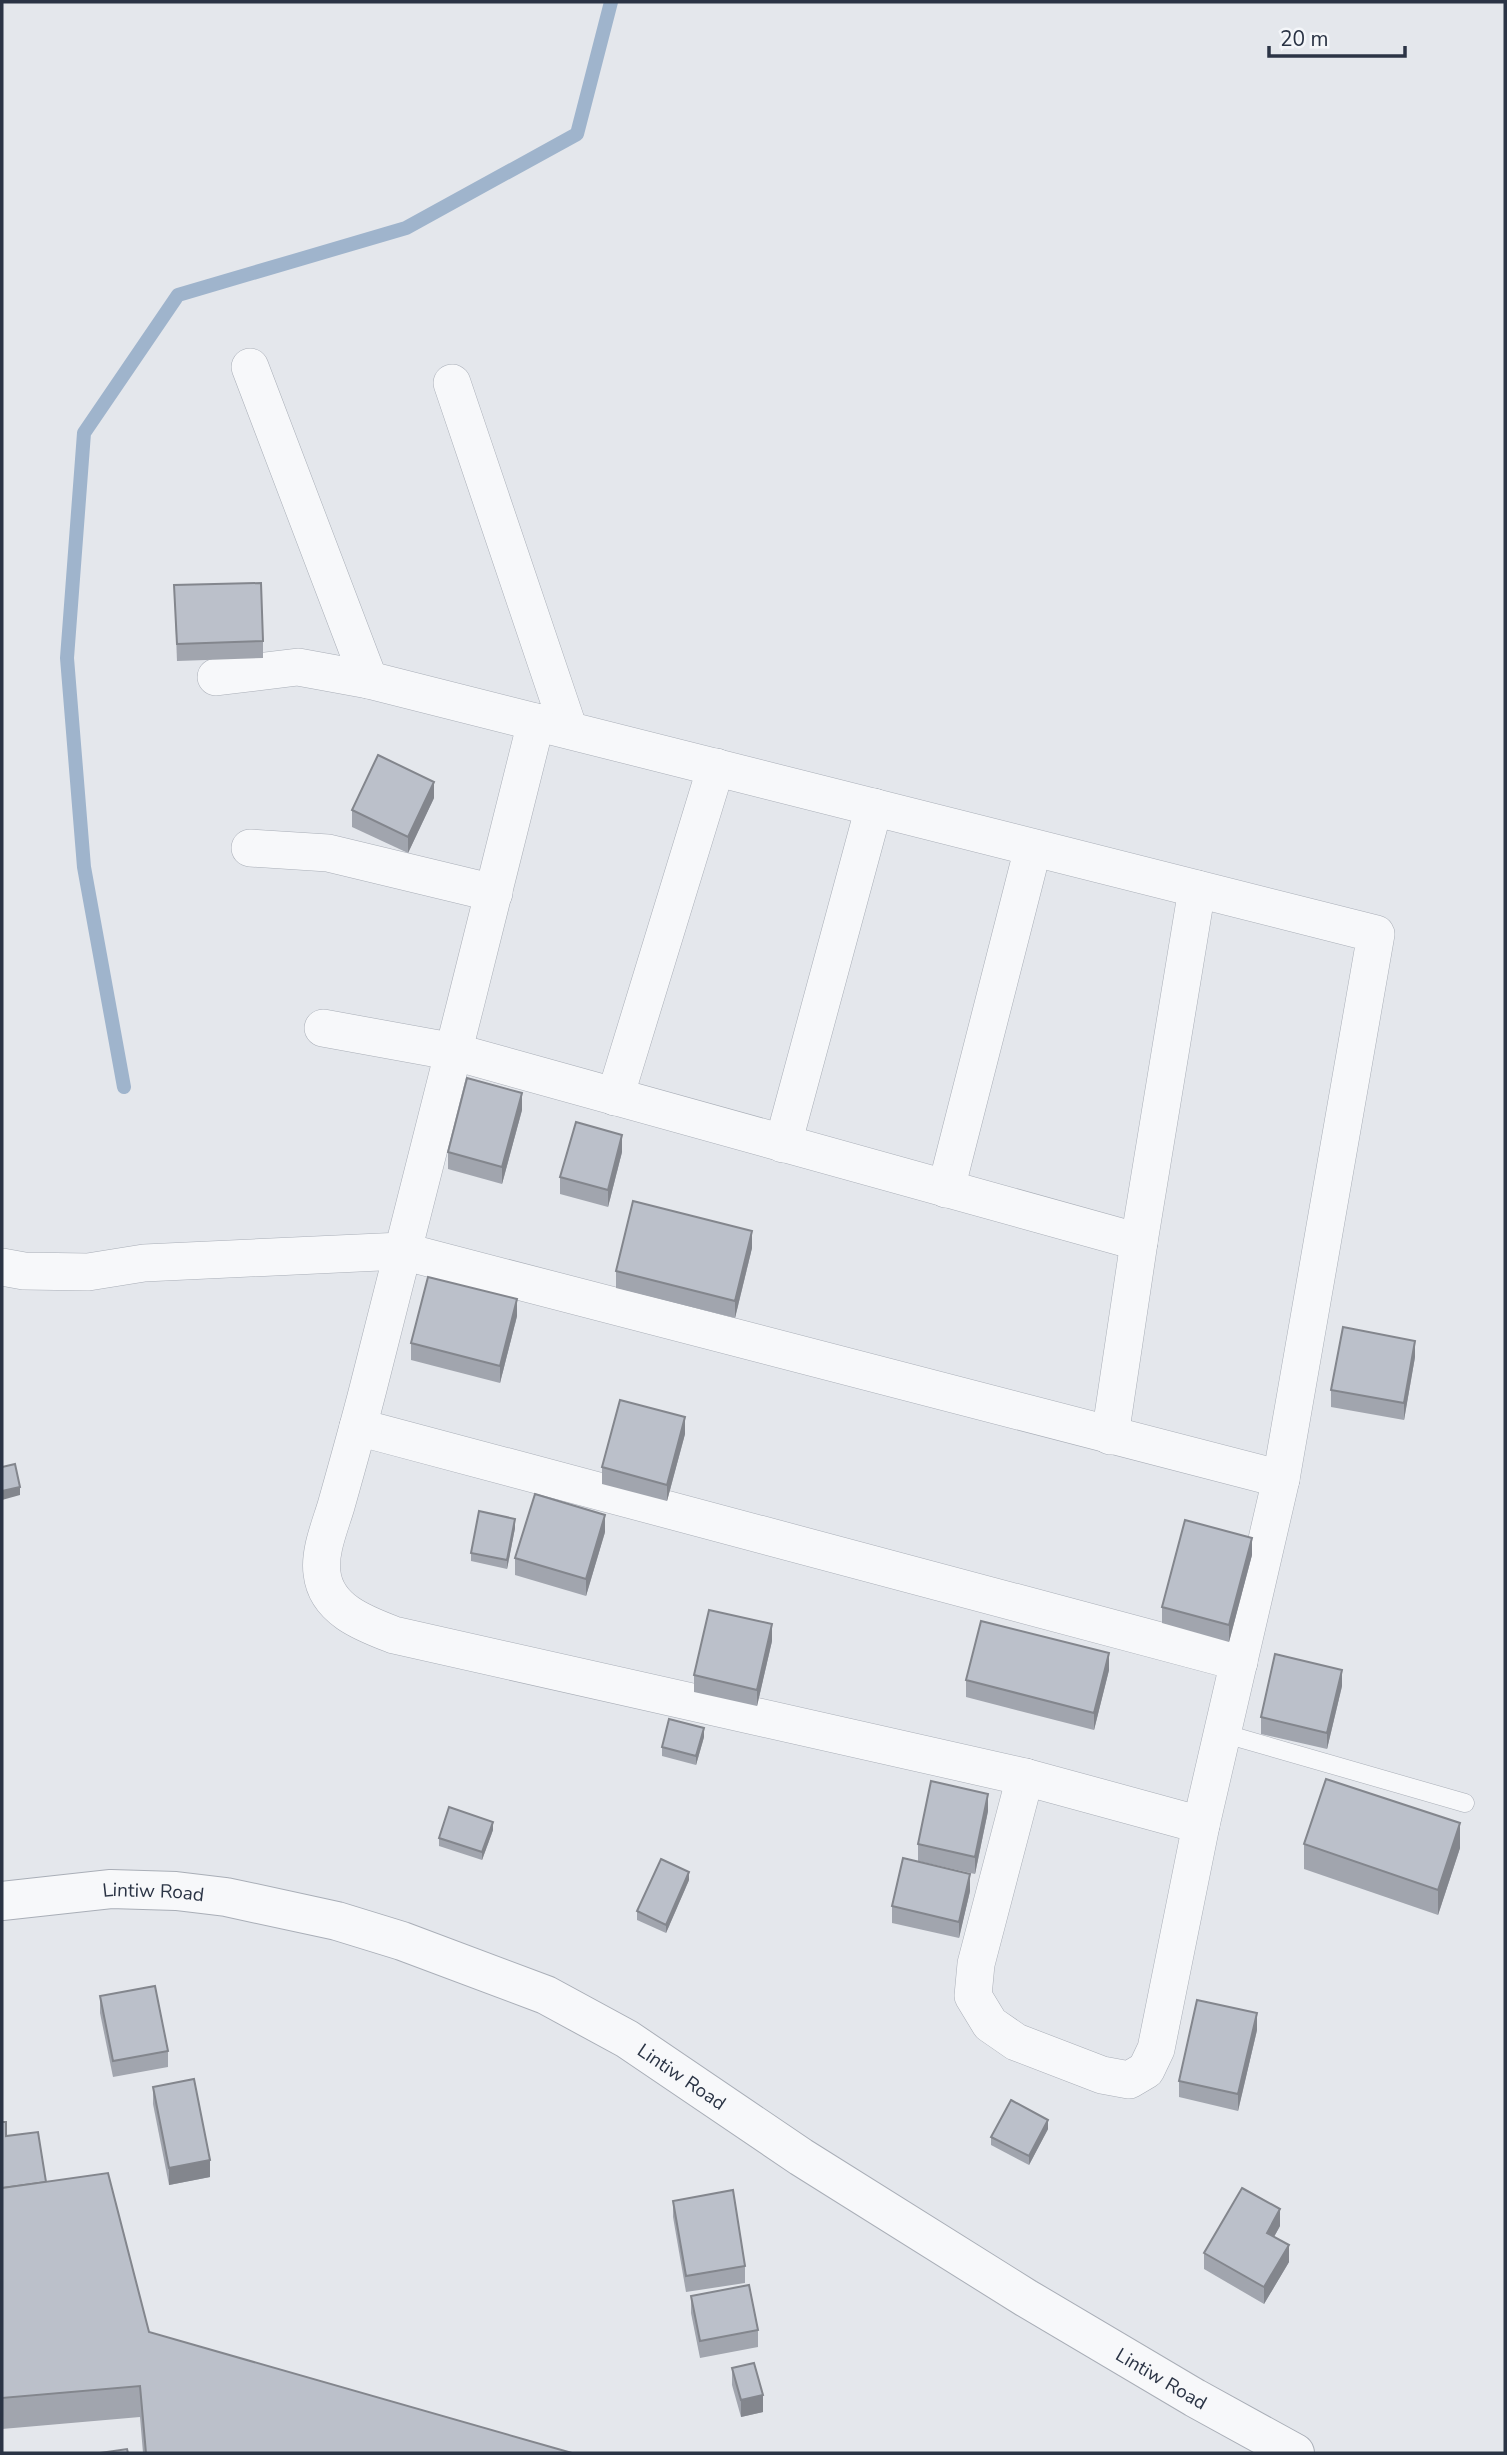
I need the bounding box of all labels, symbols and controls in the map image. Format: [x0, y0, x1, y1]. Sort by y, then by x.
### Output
scale bar [1269, 14, 1406, 58]
text: 20 m [1280, 25, 1329, 53]
street label: Lintiw Road [101, 1877, 205, 1908]
street label: Lintiw Road [632, 2038, 731, 2116]
street label: Lintiw Road [1111, 2342, 1211, 2416]

